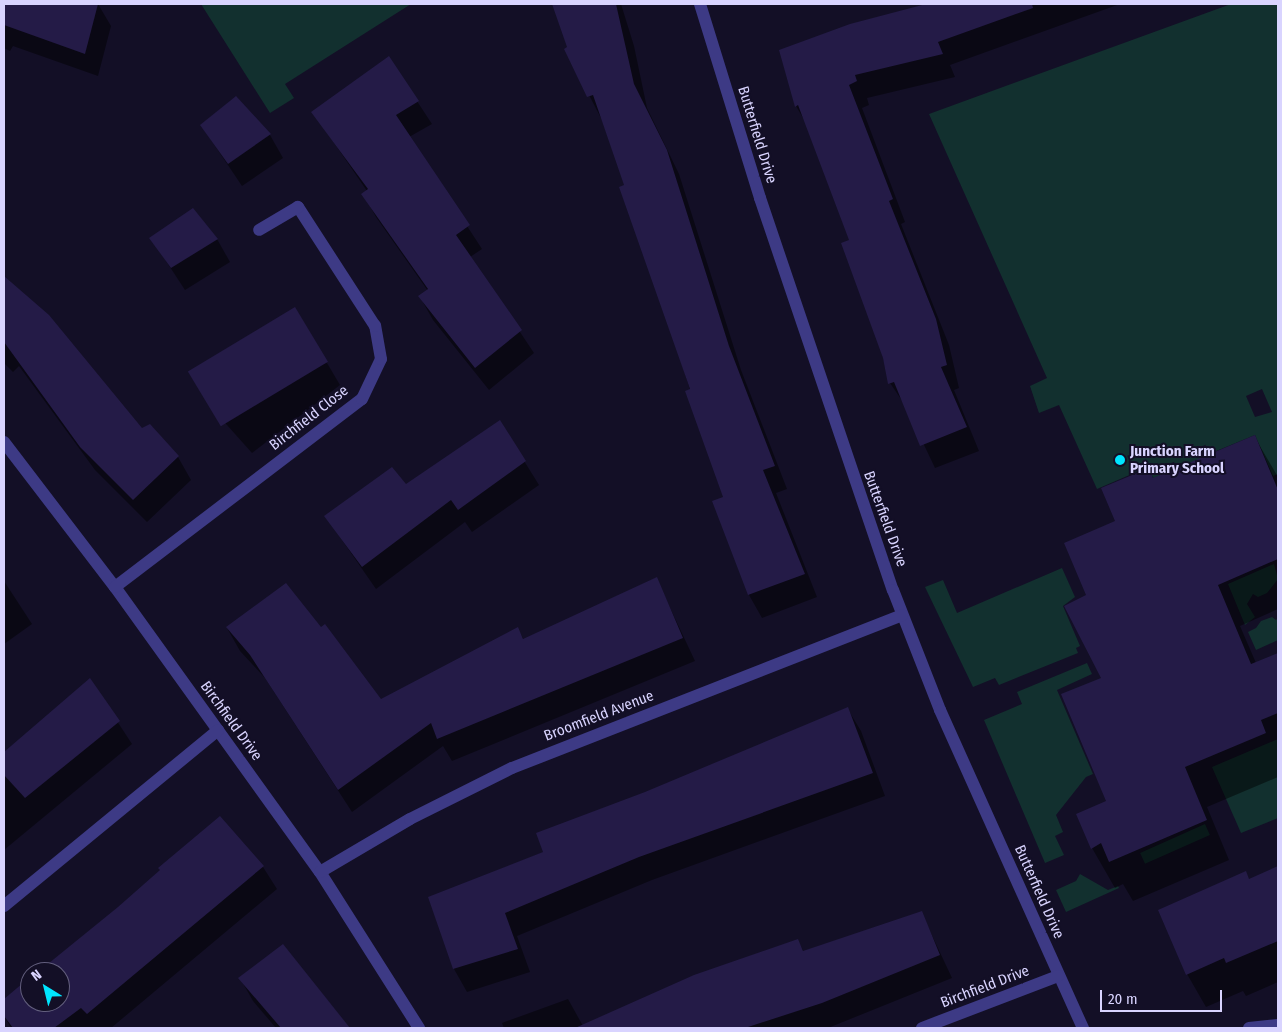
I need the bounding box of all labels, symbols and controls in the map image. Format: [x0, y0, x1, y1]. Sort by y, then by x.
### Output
street label: Butterfield Drive [734, 84, 780, 186]
street label: Birchfield Close [266, 382, 352, 454]
place label: Junction Farm Primary School [1130, 442, 1224, 477]
marker: Junction Farm Primary School [1114, 454, 1126, 466]
street label: Butterfield Drive [859, 469, 911, 569]
street label: Birchfield Drive [196, 678, 266, 764]
street label: Broomfield Avenue [542, 687, 656, 745]
street label: Butterfield Drive [1010, 842, 1068, 942]
north arrow [20, 962, 70, 1012]
street label: Birchfield Drive [938, 962, 1032, 1012]
text: N [28, 966, 45, 985]
scale bar [1102, 980, 1224, 1012]
text: 20 m [1108, 990, 1138, 1008]

